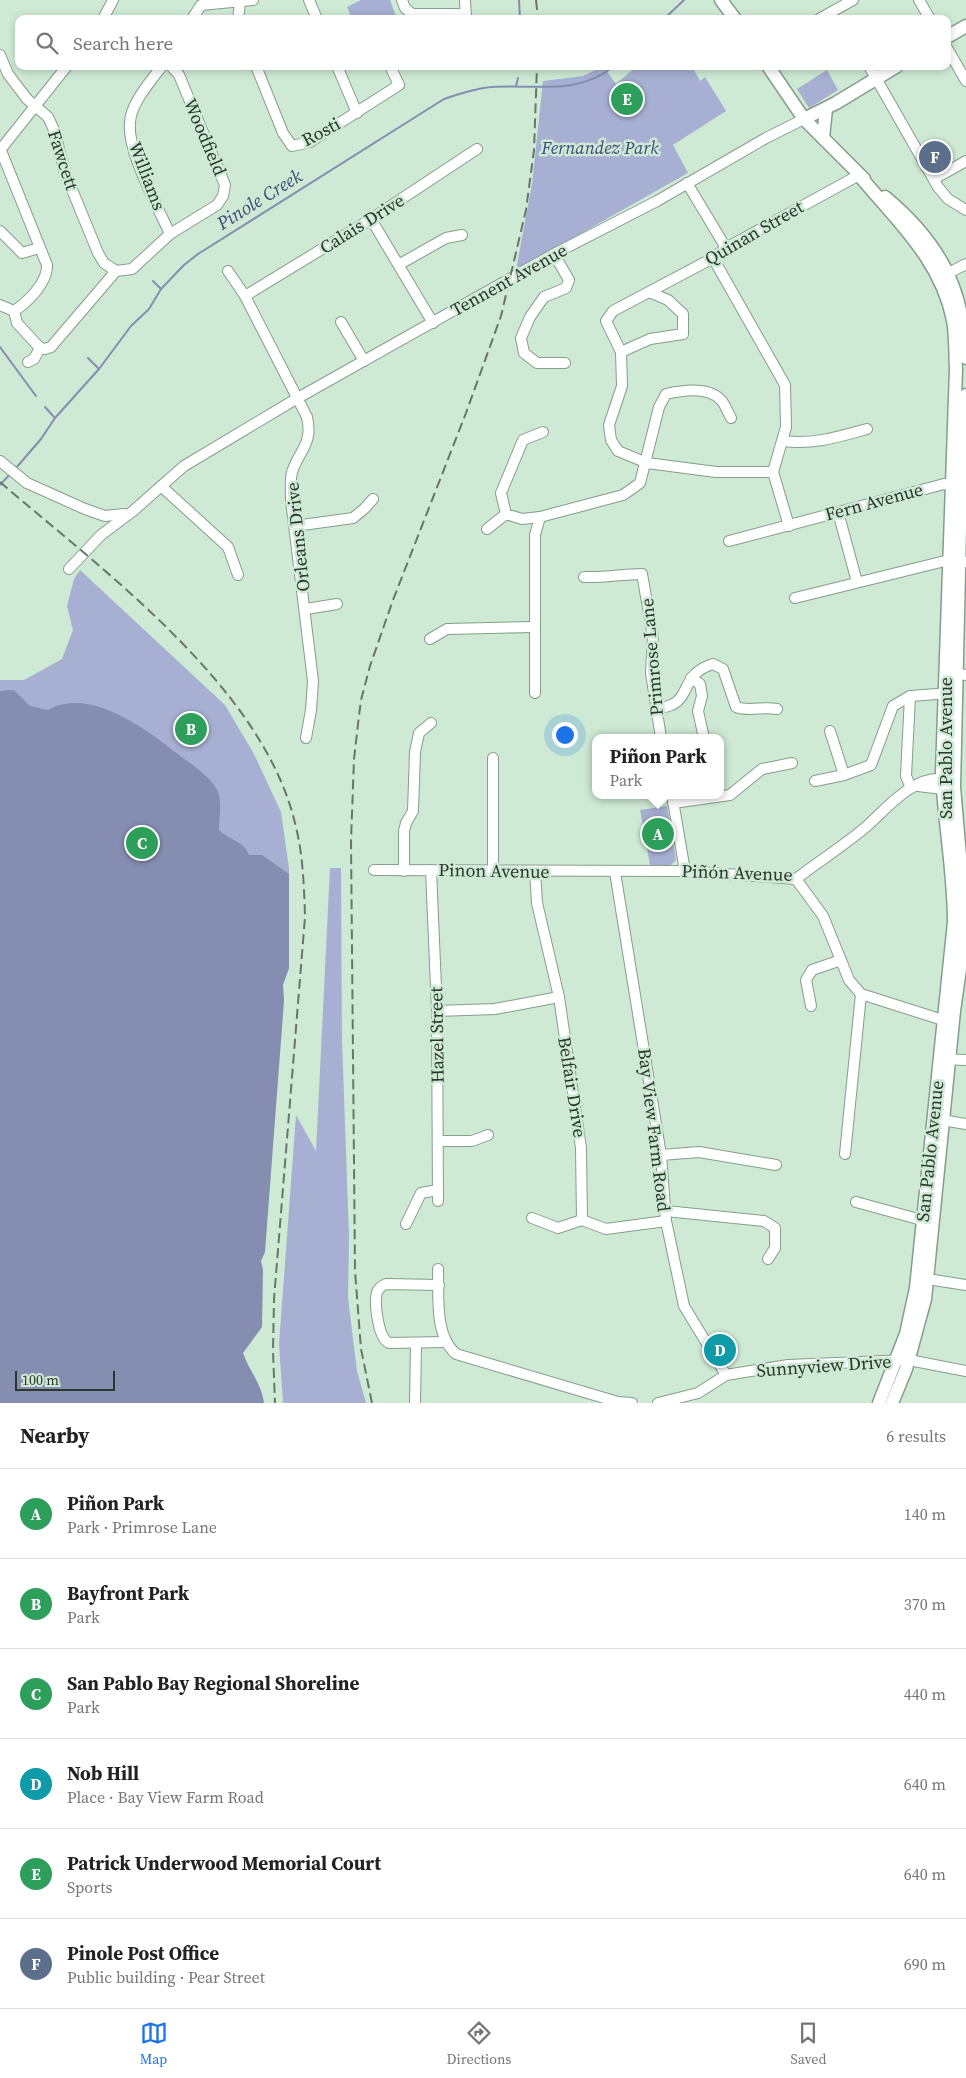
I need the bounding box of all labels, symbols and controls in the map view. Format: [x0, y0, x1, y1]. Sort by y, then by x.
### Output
search box [15, 15, 951, 70]
icon: search [33, 29, 61, 57]
text: Search here [73, 30, 173, 56]
pin: E [611, 80, 643, 118]
street label: Woodfield [178, 94, 233, 179]
street label: Rosti [297, 111, 344, 152]
street label: Fawcett [42, 127, 85, 193]
park label: Fernandez Park [540, 135, 659, 160]
street label: Williams [123, 138, 172, 214]
pin: F [919, 138, 951, 176]
water label: Pinole Creek [210, 162, 307, 236]
street label: Calais Drive [315, 188, 409, 260]
street label: Quinan Street [700, 194, 808, 271]
street label: Tennent Avenue [446, 237, 572, 322]
street label: Fern Avenue [822, 476, 926, 527]
street label: Orleans Drive [279, 481, 316, 593]
street label: Primrose Lane [634, 597, 669, 717]
street label: San Pablo Avenue [933, 677, 958, 819]
pin: B [175, 710, 207, 748]
your location [552, 722, 578, 748]
popup [592, 734, 724, 799]
text: Piñon Park [609, 743, 707, 769]
text: Park [609, 769, 642, 791]
pin: A [642, 815, 674, 853]
pin: C [126, 824, 158, 862]
street label: Pinon Avenue [438, 857, 550, 884]
street label: Piñón Avenue [681, 858, 793, 887]
street label: Hazel Street [423, 987, 450, 1083]
street label: Belfair Drive [552, 1035, 593, 1139]
street label: Bay View Farm Road [632, 1047, 677, 1213]
street label: San Pablo Avenue [910, 1079, 949, 1223]
pin: D [704, 1331, 736, 1369]
street label: Sunnyview Drive [756, 1348, 892, 1383]
scale bar [15, 1368, 115, 1391]
text: 100 m [22, 1370, 59, 1390]
text: Nearby [20, 1421, 90, 1450]
text: 6 results [886, 1425, 946, 1447]
text: Piñon Park [67, 1490, 164, 1516]
text: A [31, 1503, 41, 1525]
text: 140 m [904, 1503, 946, 1525]
text: Park · Primrose Lane [67, 1516, 217, 1538]
text: Bayfront Park [67, 1580, 189, 1606]
text: B [31, 1593, 41, 1615]
text: 370 m [904, 1593, 946, 1615]
text: Park [67, 1606, 100, 1628]
text: San Pablo Bay Regional Shoreline [67, 1670, 359, 1696]
text: C [31, 1683, 41, 1705]
text: 440 m [904, 1683, 946, 1705]
text: Park [67, 1696, 100, 1718]
text: Nob Hill [67, 1760, 139, 1786]
text: D [30, 1773, 42, 1795]
text: 640 m [904, 1773, 946, 1795]
text: Place · Bay View Farm Road [67, 1786, 264, 1808]
text: Patrick Underwood Memorial Court [67, 1850, 381, 1876]
text: E [31, 1863, 41, 1885]
text: 640 m [904, 1863, 946, 1885]
text: Sports [67, 1876, 112, 1898]
text: Pinole Post Office [67, 1940, 219, 1966]
text: F [31, 1953, 41, 1975]
text: 690 m [904, 1953, 946, 1975]
text: Public building · Pear Street [67, 1966, 265, 1988]
tab: Map [140, 2019, 168, 2069]
tab: Directions [447, 2019, 511, 2069]
tab: Saved [791, 2019, 826, 2069]

